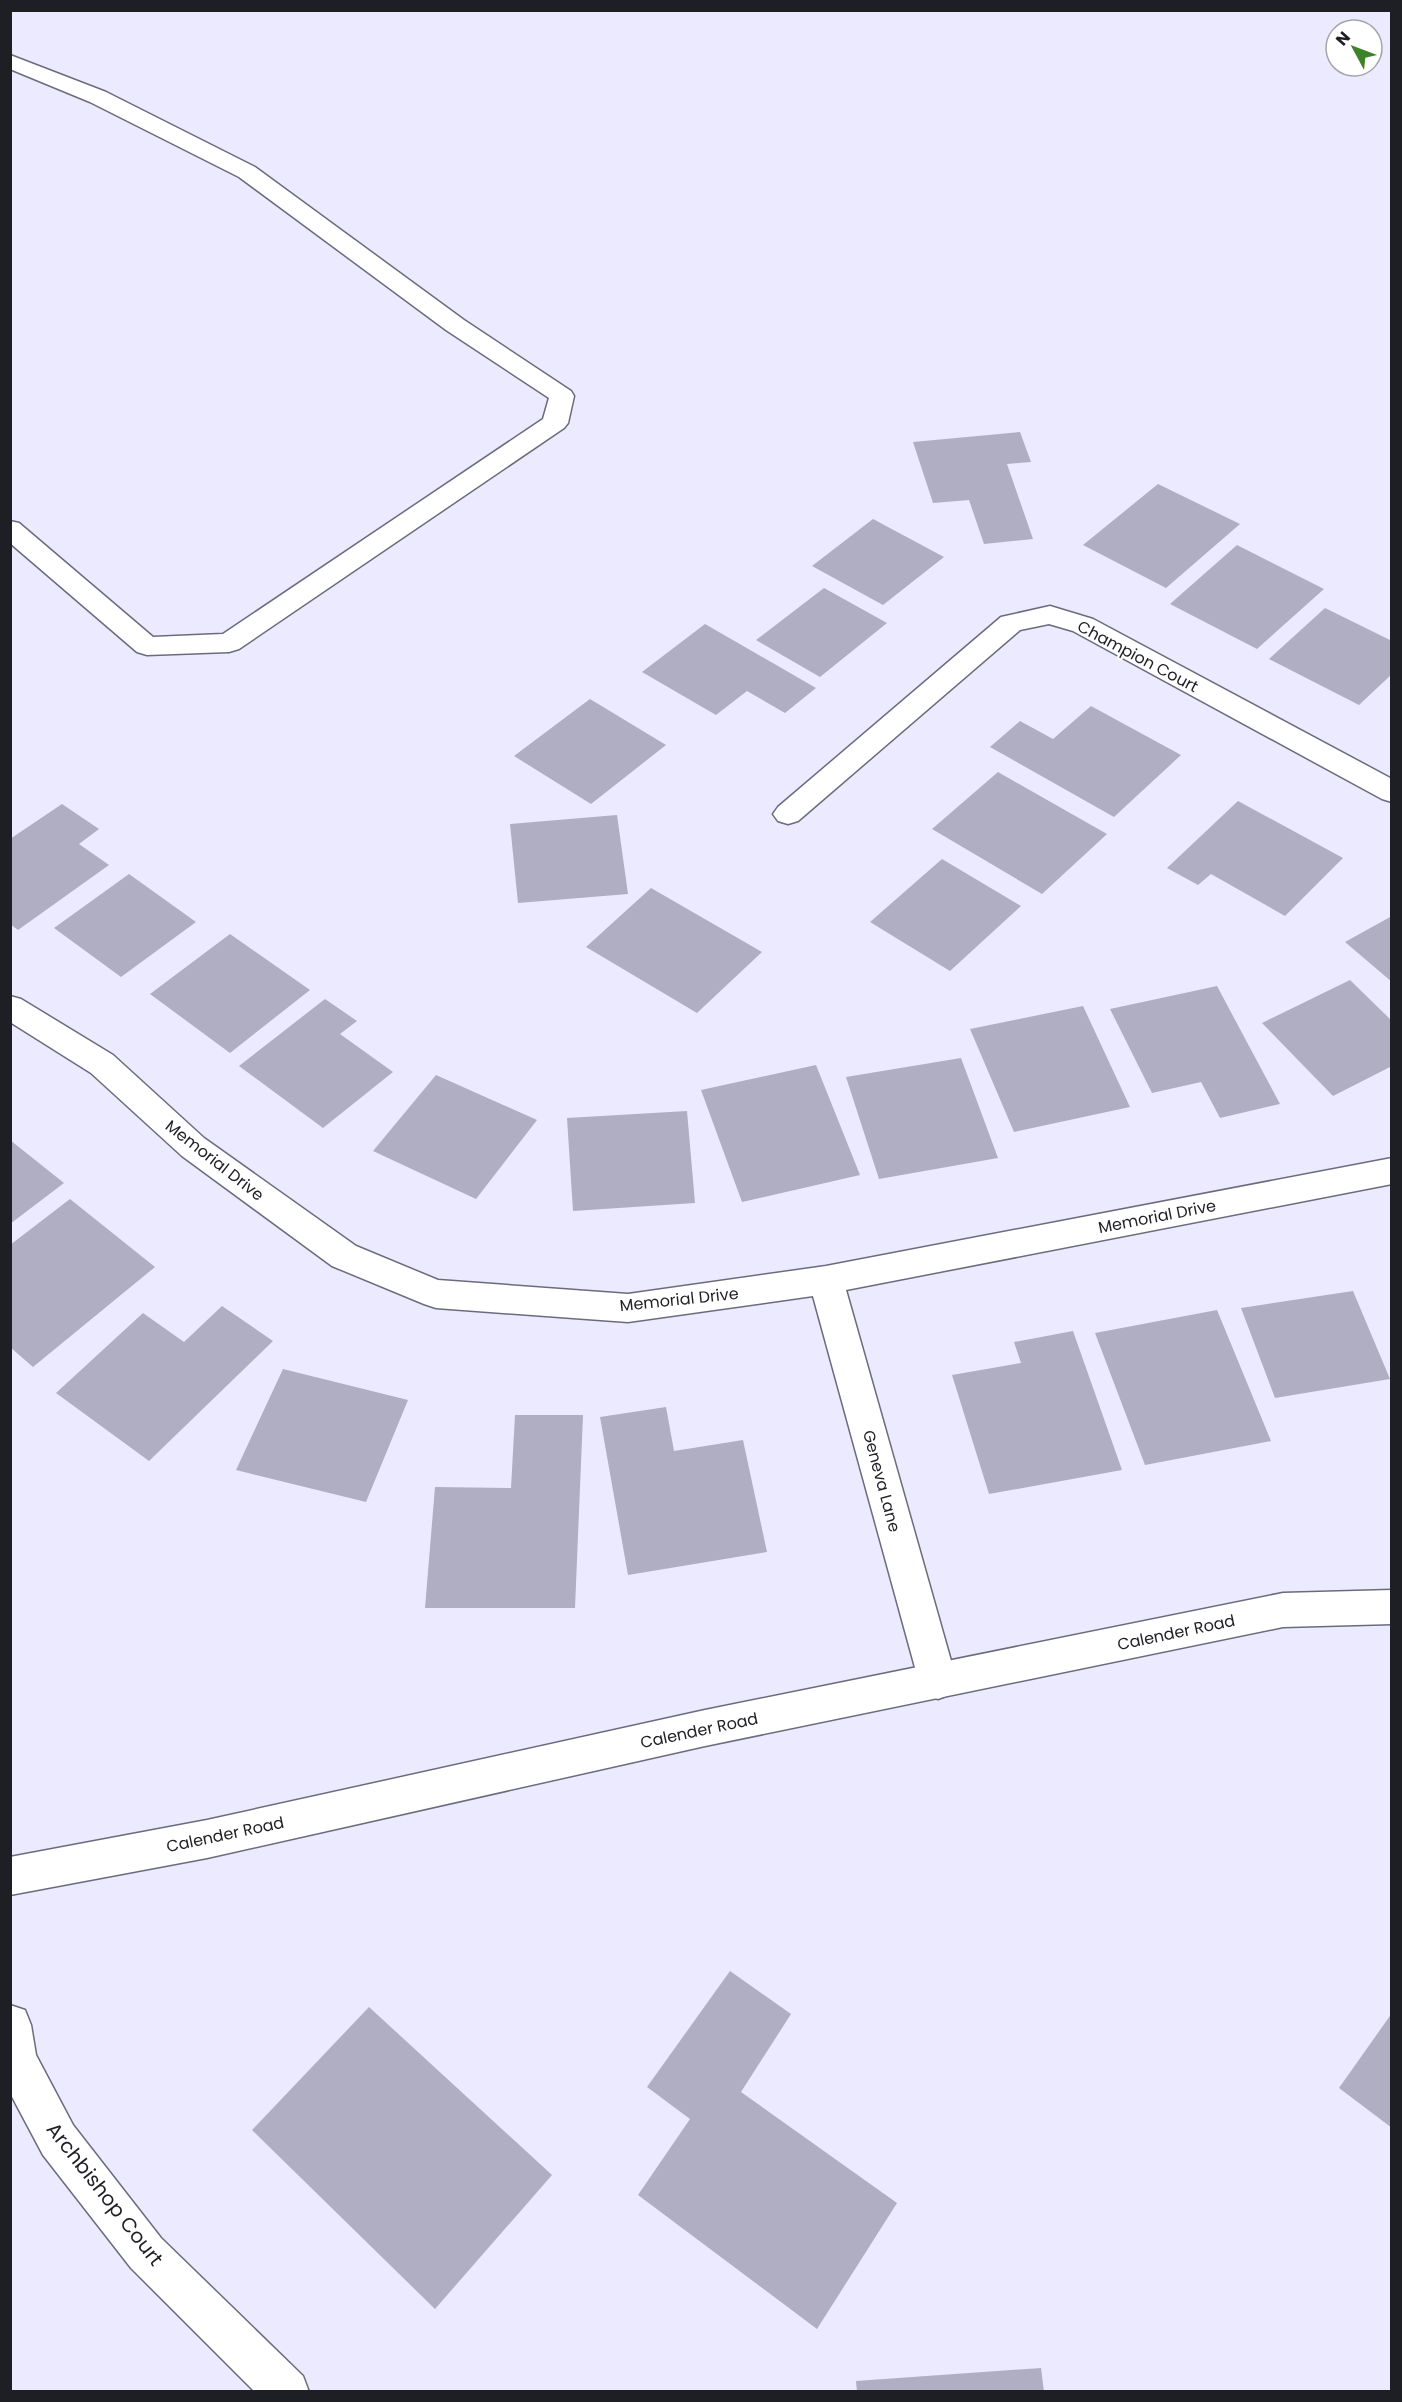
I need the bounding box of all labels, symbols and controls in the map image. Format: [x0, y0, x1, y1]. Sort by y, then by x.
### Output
north arrow [1324, 18, 1384, 78]
text: N [1330, 26, 1356, 51]
street label: Champion Court [1073, 615, 1202, 698]
street label: Memorial Drive [161, 1115, 269, 1206]
street label: Memorial Drive [1096, 1194, 1218, 1239]
street label: Memorial Drive [618, 1282, 740, 1317]
street label: Geneva Lane [857, 1428, 906, 1535]
street label: Calender Road [1115, 1609, 1237, 1656]
street label: Calender Road [638, 1707, 760, 1754]
street label: Calender Road [164, 1811, 286, 1858]
street label: Archbishop Court [40, 2116, 170, 2272]

